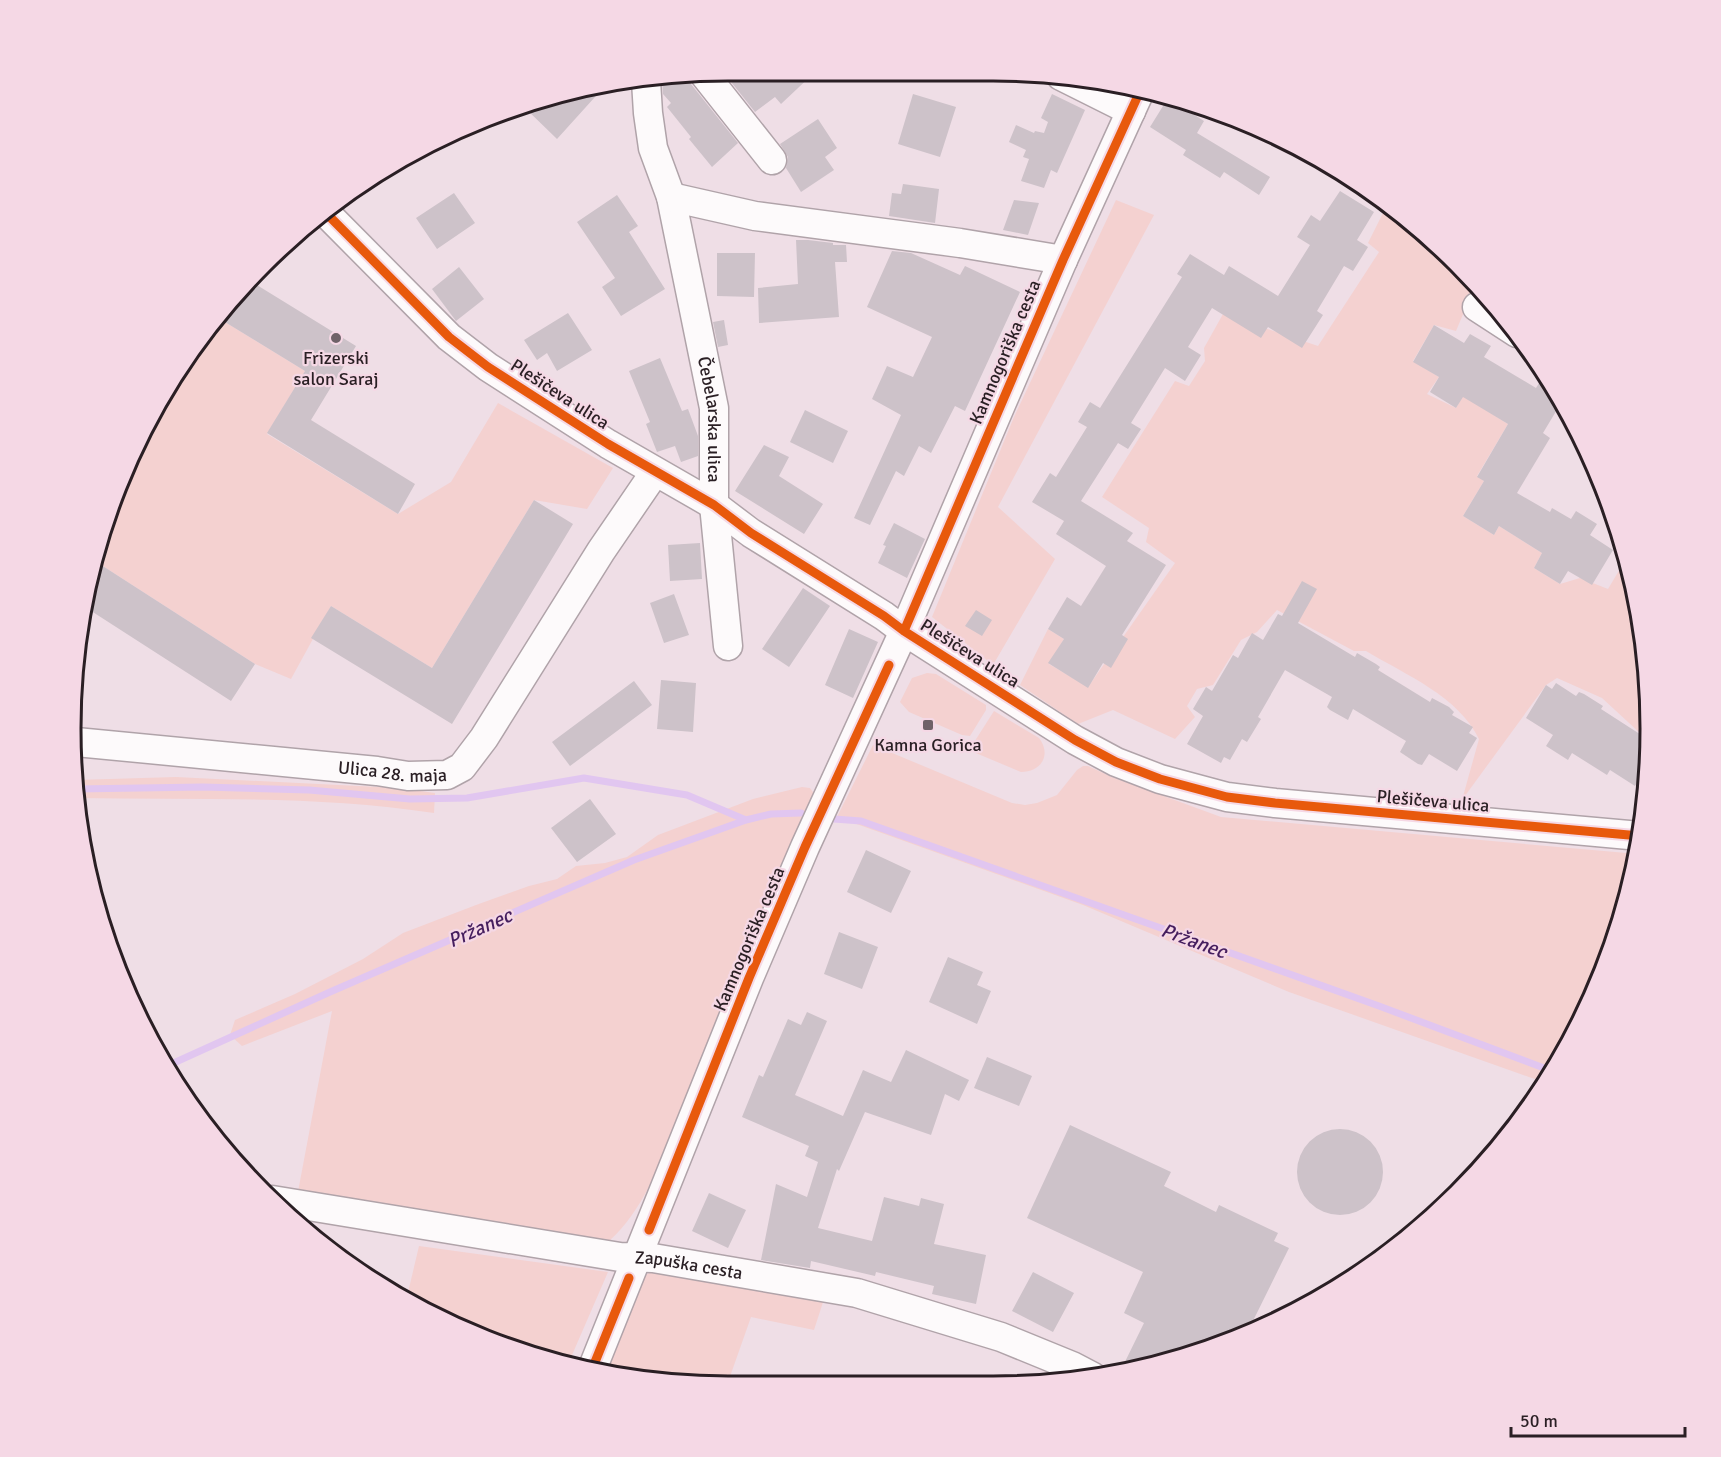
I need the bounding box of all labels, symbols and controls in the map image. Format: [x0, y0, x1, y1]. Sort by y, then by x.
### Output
street label: Kamnogoriška cesta [965, 276, 1045, 428]
marker: Frizerski salon Saraj [329, 331, 343, 345]
place label: Frizerski salon Saraj [293, 347, 379, 390]
street label: Plešičeva ulica [507, 354, 613, 434]
street label: Čebelarska ulica [693, 354, 725, 483]
street label: Plešičeva ulica [916, 614, 1024, 692]
marker: Kamna Gorica [921, 718, 935, 732]
place label: Kamna Gorica [874, 734, 982, 756]
street label: Ulica 28. maja [337, 756, 447, 787]
street label: Plešičeva ulica [1376, 785, 1490, 817]
street label: Kamnogoriška cesta [709, 863, 789, 1015]
water label: Pržanec [444, 902, 518, 953]
water label: Pržanec [1158, 918, 1232, 965]
street label: Zapuška cesta [634, 1246, 744, 1284]
scale bar [1511, 1400, 1685, 1438]
text: 50 m [1520, 1410, 1558, 1432]

